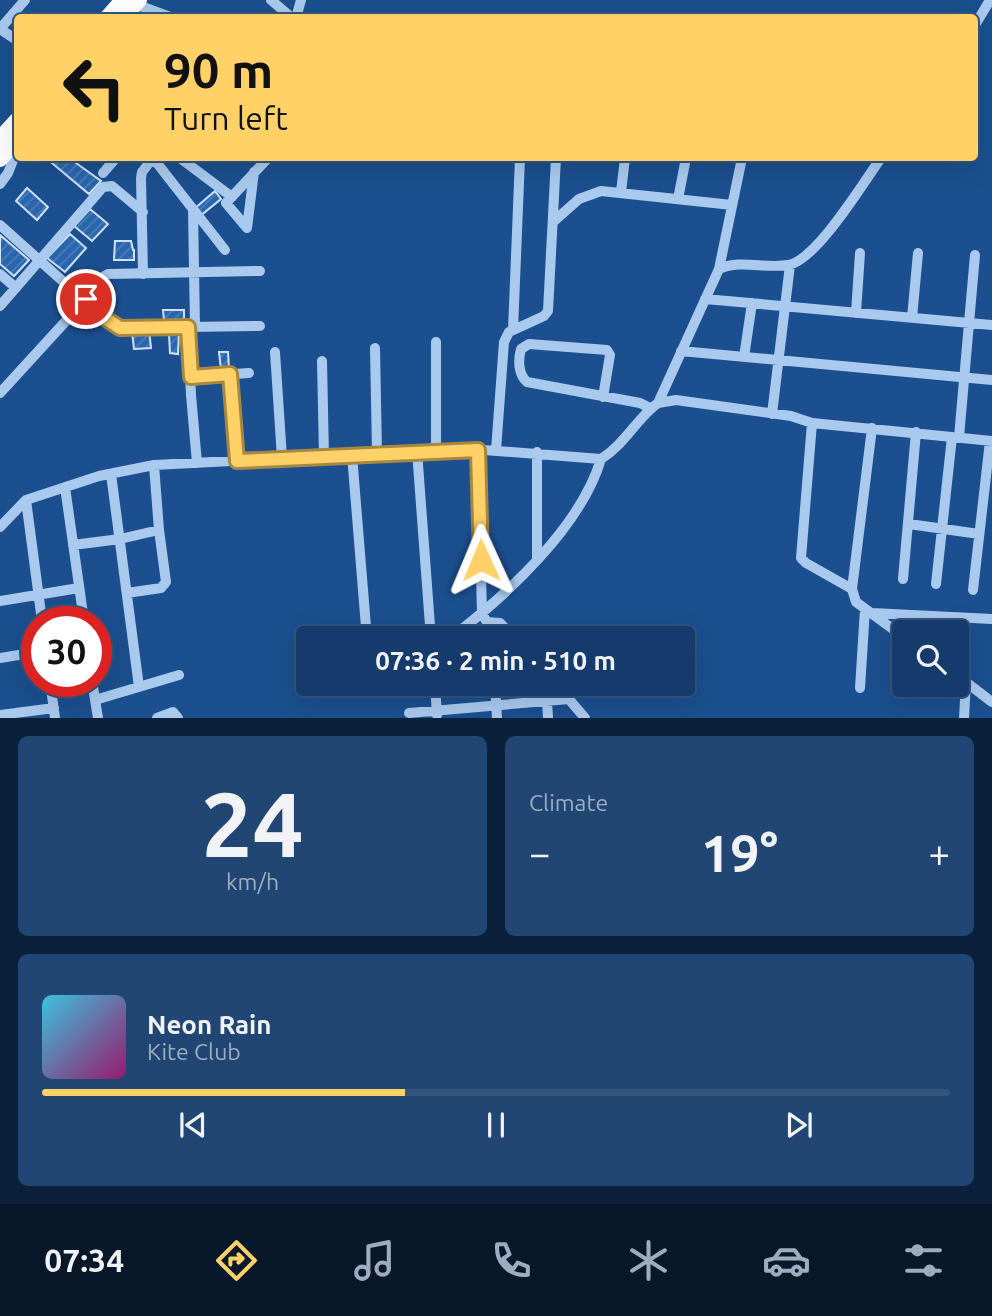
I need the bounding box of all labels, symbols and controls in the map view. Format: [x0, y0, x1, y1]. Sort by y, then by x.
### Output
icon: left [49, 42, 140, 133]
text: 90 m [164, 42, 273, 97]
text: Turn left [164, 100, 288, 136]
pin [56, 269, 116, 329]
icon: arrive [67, 280, 105, 318]
position arrow [444, 523, 518, 597]
speed limit sign: 30 [21, 606, 112, 697]
map controls [892, 620, 969, 697]
button: search [892, 620, 969, 697]
text: 07:36 · 2 min · 510 m [375, 646, 616, 675]
text: 24 [201, 772, 304, 874]
text: Climate [529, 790, 608, 815]
text: 19° [701, 824, 778, 882]
text: − [529, 832, 550, 874]
text: + [929, 832, 950, 874]
text: km/h [226, 869, 279, 894]
text: Neon Rain [147, 1010, 272, 1039]
text: Kite Club [147, 1039, 241, 1064]
icon: previous [174, 1106, 212, 1144]
icon: pause [477, 1106, 515, 1144]
icon: next [780, 1106, 818, 1144]
icon: directions [212, 1236, 261, 1285]
icon: music [350, 1236, 399, 1285]
icon: phone [487, 1236, 536, 1285]
icon: climate [624, 1236, 673, 1285]
icon: car [762, 1236, 811, 1285]
icon: filters [899, 1236, 948, 1285]
text: 07:34 [44, 1242, 124, 1278]

